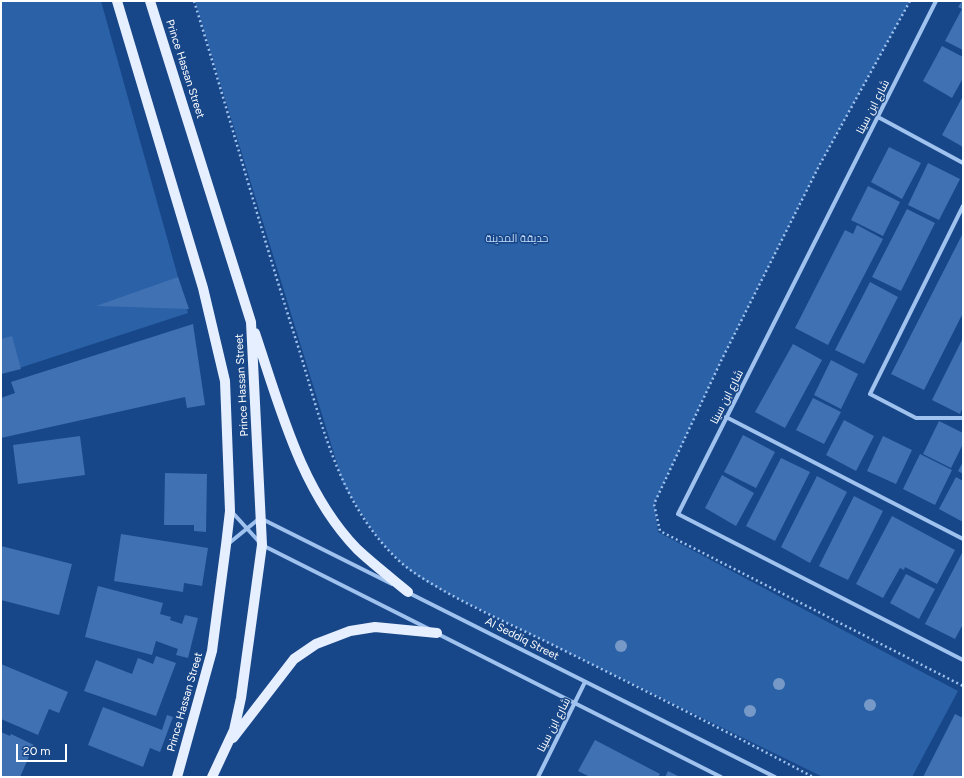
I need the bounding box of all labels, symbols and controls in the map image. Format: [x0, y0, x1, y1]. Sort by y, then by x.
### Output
street label: Prince Hassan Street [163, 18, 207, 120]
street label: شارع ابن سينا [854, 78, 892, 136]
park label: حديقة المدينة [486, 232, 548, 246]
street label: Prince Hassan Street [233, 333, 251, 437]
street label: شارع ابن سينا [708, 368, 746, 426]
street label: Al Seddiq Street [483, 615, 561, 663]
street label: Prince Hassan Street [164, 651, 206, 753]
street label: شارع ابن سينا [535, 696, 573, 754]
scale bar [18, 736, 69, 762]
text: 20 m [23, 744, 51, 758]

